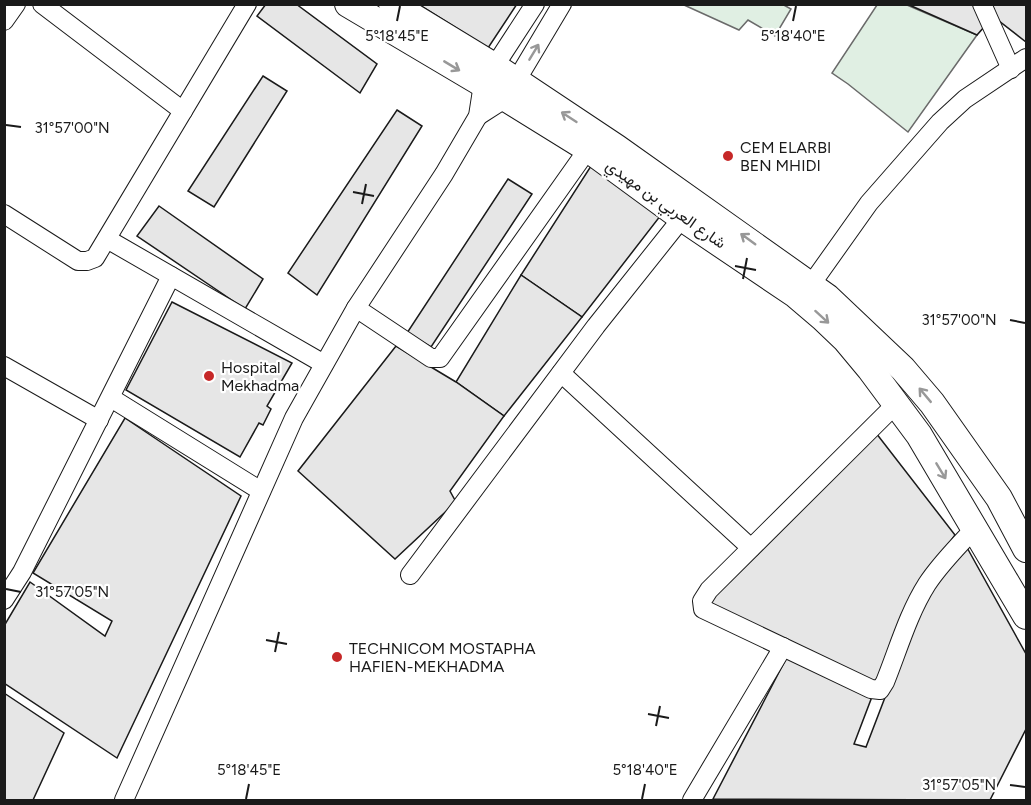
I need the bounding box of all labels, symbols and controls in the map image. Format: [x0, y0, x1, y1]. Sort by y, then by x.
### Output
text: 5°18'45"E [365, 27, 429, 45]
text: 5°18'40"E [760, 27, 826, 45]
one-way arrow [529, 44, 541, 61]
one-way arrow [443, 61, 461, 72]
one-way arrow [561, 111, 578, 123]
text: 31°57'00"N [34, 119, 110, 137]
place label: CEM ELARBI BEN MHIDI [740, 138, 831, 175]
marker: CEM ELARBI BEN MHIDI [721, 149, 735, 163]
street label: شارع العربي بن مهيدي [600, 155, 730, 256]
one-way arrow [740, 233, 756, 245]
one-way arrow [814, 310, 829, 324]
text: 31°57'00"N [921, 311, 997, 329]
place label: Hospital Mekhadma [221, 358, 299, 395]
marker: Hospital Mekhadma [202, 369, 216, 383]
one-way arrow [918, 388, 932, 403]
one-way arrow [935, 462, 947, 479]
text: 31°57'05"N [35, 583, 109, 601]
place label: TECHNICOM MOSTAPHA HAFIEN-MEKHADMA [349, 639, 536, 676]
marker: TECHNICOM MOSTAPHA HAFIEN-MEKHADMA [330, 650, 344, 664]
text: 5°18'45"E [217, 761, 281, 779]
text: 5°18'40"E [612, 761, 678, 779]
text: 31°57'05"N [922, 776, 996, 794]

